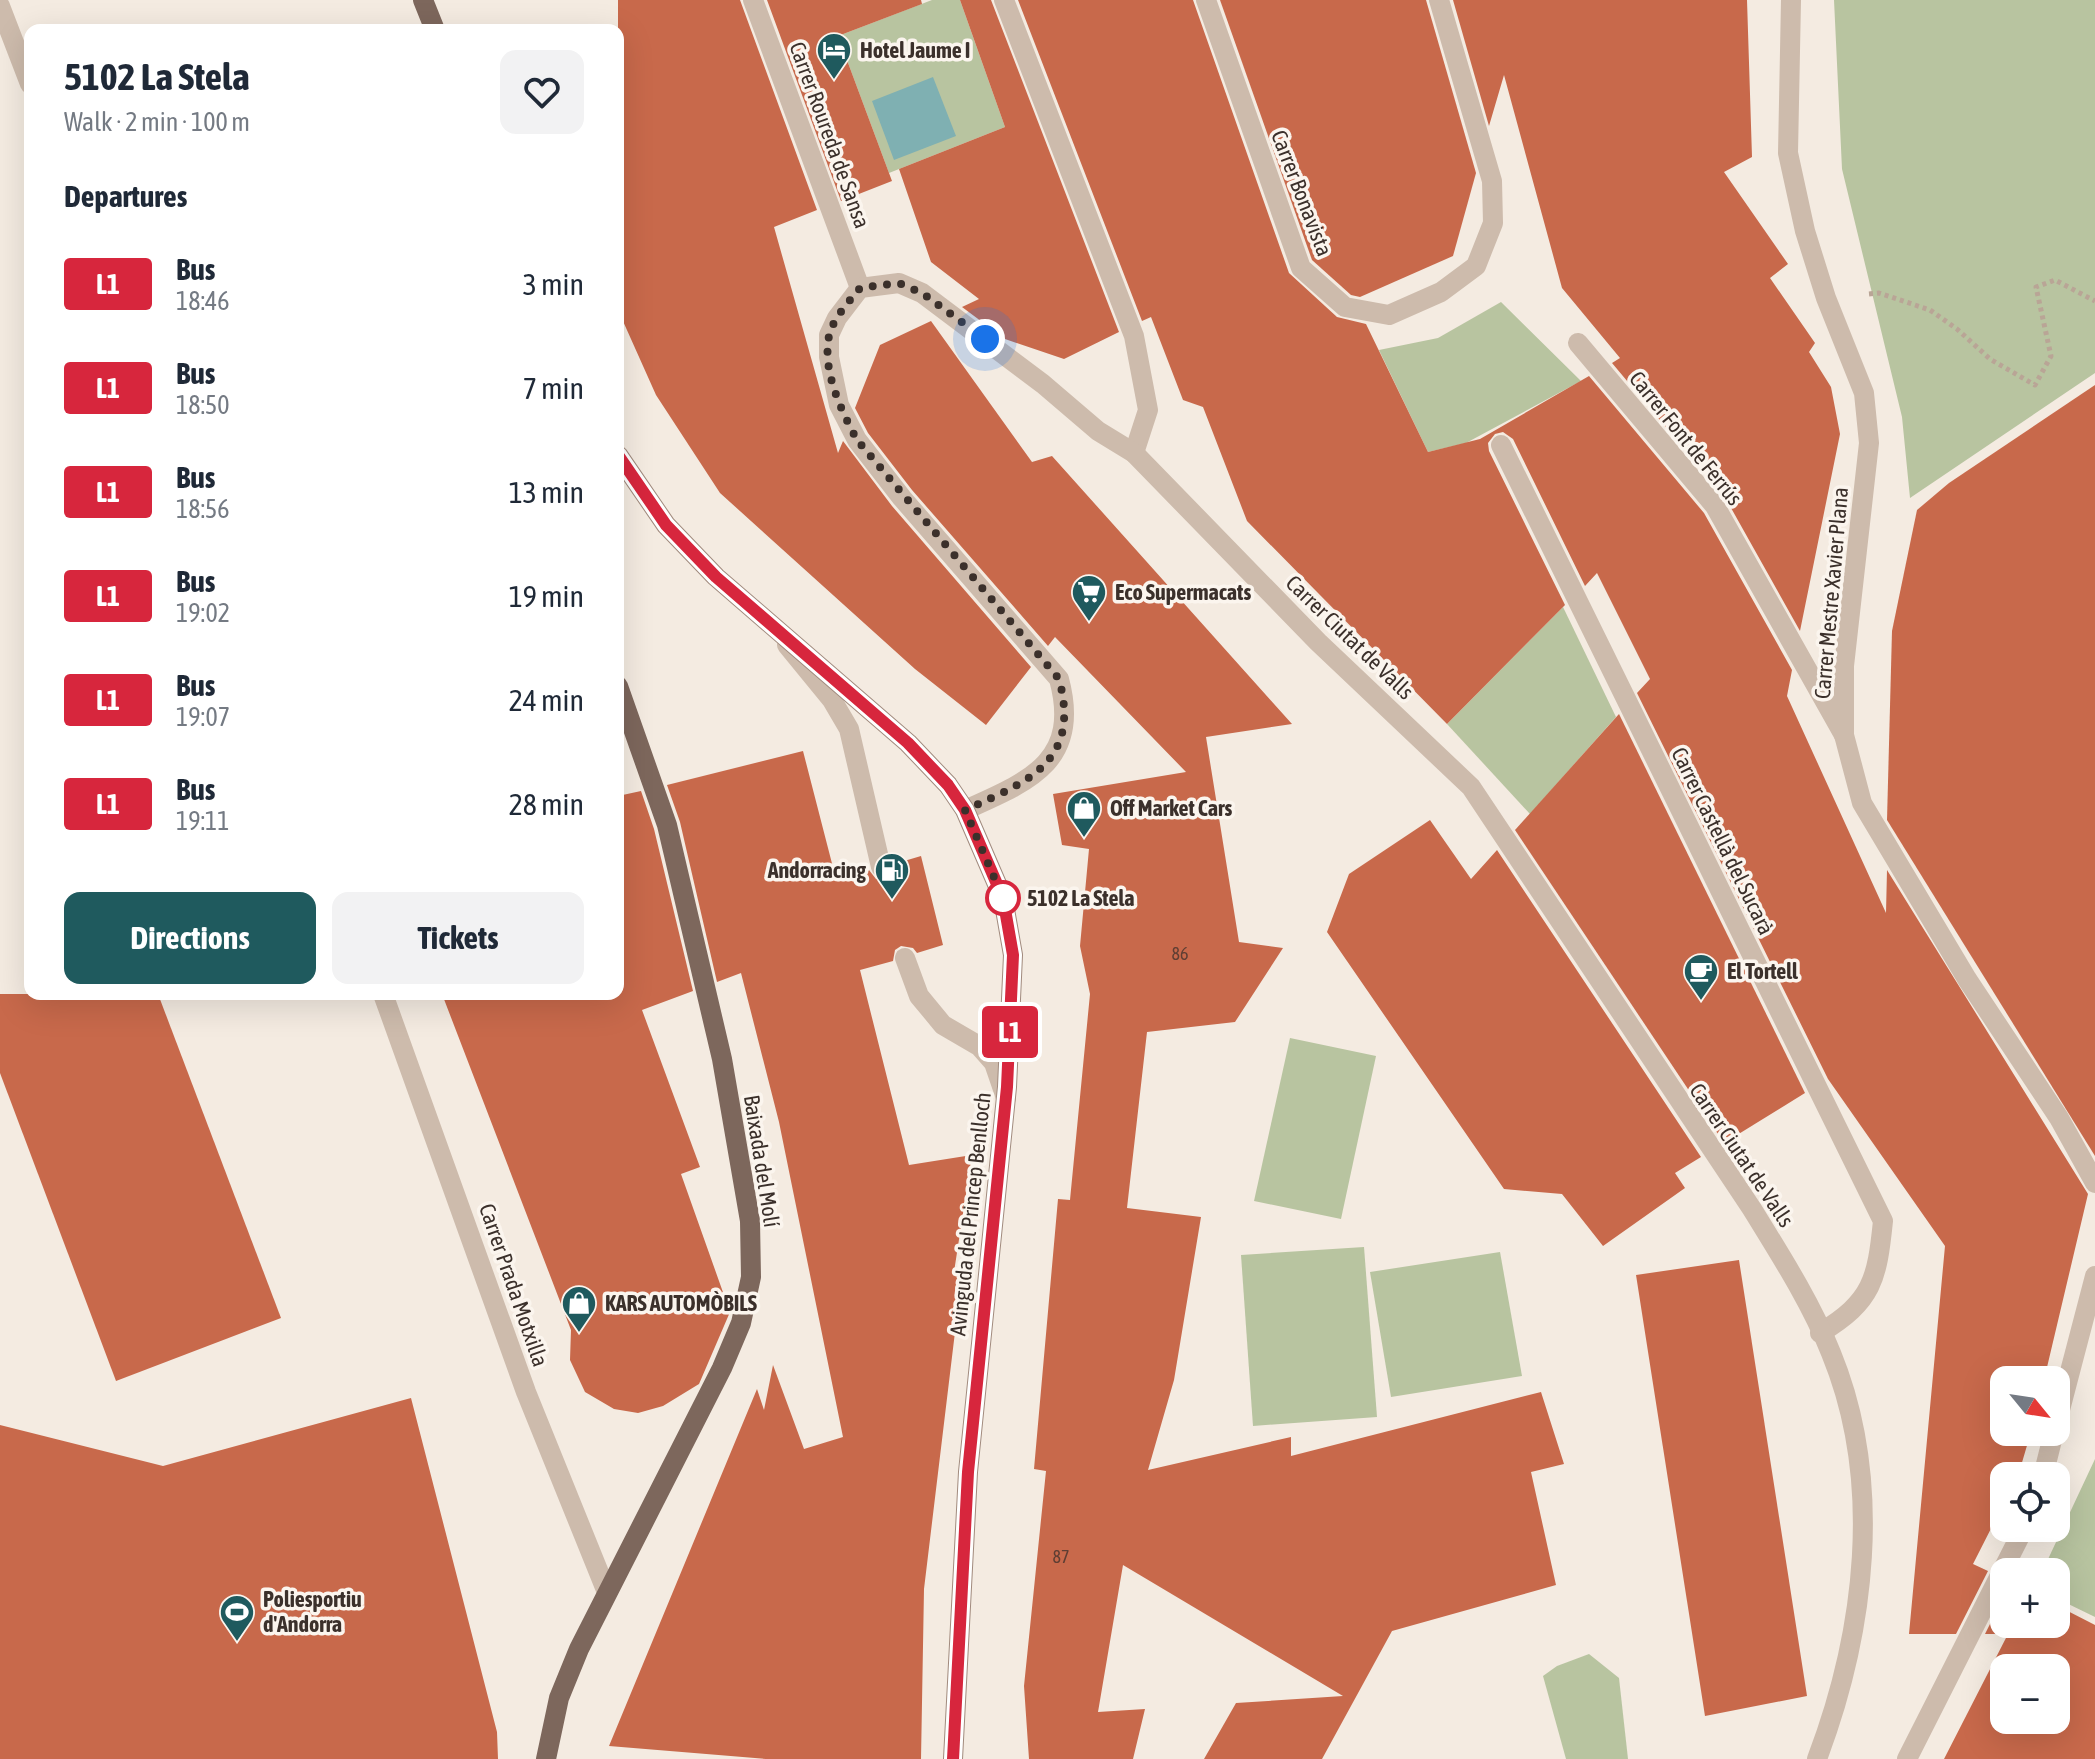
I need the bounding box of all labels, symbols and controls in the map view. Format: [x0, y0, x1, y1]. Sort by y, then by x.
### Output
hotel icon: Hotel Jaume I [815, 31, 853, 81]
place label: Hotel Jaume I [860, 37, 970, 63]
street label: Carrer Roureda de Sansa [784, 38, 876, 232]
button: heart [500, 50, 584, 134]
text: 5102 La Stela [64, 55, 250, 98]
text: Walk · 2 min · 100 m [64, 107, 250, 137]
street label: Carrer Bonavista [1266, 126, 1338, 260]
text: Departures [64, 179, 187, 213]
text: Bus [176, 252, 215, 286]
text: 3 min [523, 267, 584, 301]
text: L1 [96, 268, 120, 300]
text: 18:46 [176, 286, 230, 316]
your location [965, 319, 1005, 359]
text: Bus [176, 356, 215, 390]
street label: Carrer Font de Ferrús [1624, 366, 1748, 510]
text: 7 min [523, 371, 584, 405]
text: L1 [96, 372, 120, 404]
text: 18:50 [176, 390, 230, 420]
text: Bus [176, 460, 215, 494]
text: 13 min [509, 475, 584, 509]
text: L1 [96, 476, 120, 508]
street label: Carrer Mestre Xavier Plana [1809, 486, 1853, 700]
text: 18:56 [176, 494, 230, 524]
text: Bus [176, 564, 215, 598]
street label: Carrer Ciutat de Valls [1281, 570, 1419, 705]
supermarket icon: Eco Supermacats [1070, 573, 1108, 623]
text: 19 min [509, 579, 584, 613]
place label: Eco Supermacats [1115, 579, 1251, 605]
text: L1 [96, 580, 120, 612]
text: 19:02 [176, 598, 230, 628]
text: Bus [176, 668, 215, 702]
text: 24 min [509, 683, 584, 717]
text: L1 [96, 684, 120, 716]
text: 19:07 [176, 702, 230, 732]
street label: Carrer Castellà del Sucarà [1666, 743, 1780, 939]
text: Bus [176, 772, 215, 806]
text: 28 min [509, 787, 584, 821]
text: L1 [96, 788, 120, 820]
shop icon: Off Market Cars [1065, 789, 1103, 839]
place label: Off Market Cars [1110, 795, 1232, 821]
text: 19:11 [176, 806, 230, 836]
fuel station icon: Andorracing [873, 851, 911, 901]
place label: Andorracing [767, 857, 867, 883]
marker: 5102 La Stela [986, 881, 1020, 915]
place label: 5102 La Stela [1027, 885, 1135, 911]
button: Directions [64, 892, 316, 984]
button: Tickets [332, 892, 584, 984]
house number: 86 [1172, 943, 1188, 964]
cafe icon: El Tortell [1682, 952, 1720, 1002]
place label: El Tortell [1727, 958, 1799, 984]
line badge: L1 [974, 1006, 1046, 1058]
text: L1 [998, 1016, 1022, 1048]
street label: Carrer Ciutat de Valls [1684, 1078, 1800, 1232]
street label: Avinguda del Princep Benlloch [944, 1091, 996, 1337]
street label: Baixada del Molí [739, 1093, 785, 1229]
street label: Carrer Prada Motxilla [474, 1200, 554, 1370]
shop icon: KARS AUTOMÒBILS [560, 1284, 598, 1334]
place label: KARS AUTOMÒBILS [605, 1290, 757, 1316]
north arrow [1990, 1366, 2070, 1446]
map controls [1990, 1366, 2070, 1734]
button: locate [1990, 1462, 2070, 1542]
house number: 87 [1053, 1546, 1069, 1567]
button: + [1990, 1558, 2070, 1638]
place label: Poliesportiu d'Andorra [263, 1586, 362, 1637]
sports icon: Poliesportiu d'Andorra [218, 1593, 256, 1643]
button: − [1990, 1654, 2070, 1734]

